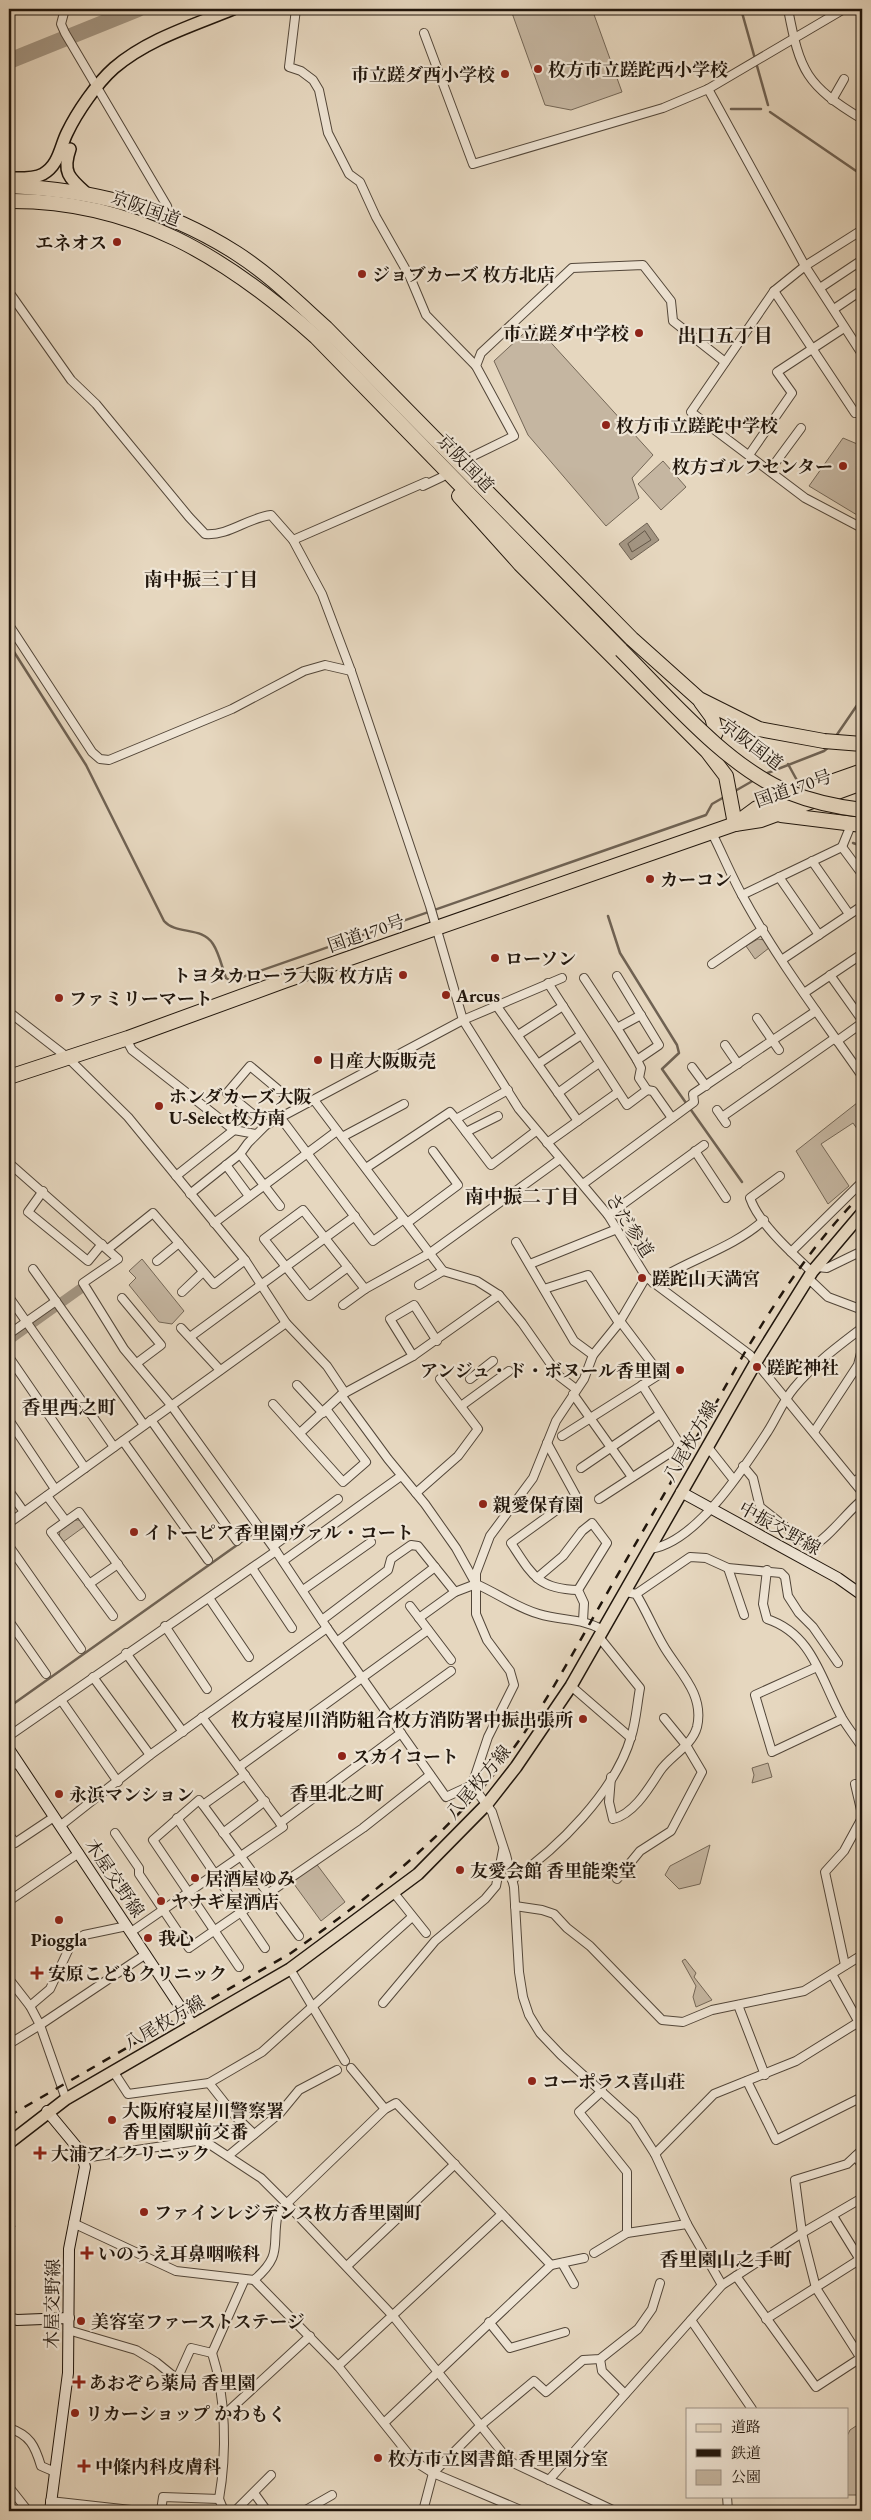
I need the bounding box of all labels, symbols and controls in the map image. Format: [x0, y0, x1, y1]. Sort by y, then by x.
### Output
place label: 枚方市立蹉跎西小学校 [548, 58, 728, 81]
place label: 市立蹉ダ西小学校 [351, 63, 495, 86]
marker: 枚方市立蹉跎西小学校 [532, 63, 544, 75]
marker: 市立蹉ダ西小学校 [499, 68, 511, 80]
street label: 京阪国道 [108, 185, 184, 231]
place label: エネオス [35, 231, 107, 254]
marker: エネオス [111, 236, 123, 248]
place label: ジョブカーズ 枚方北店 [372, 263, 555, 286]
marker: ジョブカーズ 枚方北店 [356, 268, 368, 280]
place label: 市立蹉ダ中学校 [503, 322, 629, 345]
district label: 出口五丁目 [677, 323, 773, 348]
marker: 市立蹉ダ中学校 [633, 327, 645, 339]
place label: 枚方市立蹉跎中学校 [616, 414, 778, 437]
marker: 枚方市立蹉跎中学校 [600, 419, 612, 431]
street label: 京阪国道 [433, 429, 499, 497]
place label: 枚方ゴルフセンター [672, 455, 833, 478]
marker: 枚方ゴルフセンター [837, 460, 849, 472]
district label: 南中振三丁目 [144, 567, 258, 592]
street label: 京阪国道 [716, 713, 788, 775]
street label: 国道170号 [751, 764, 835, 812]
place label: カーコン [660, 868, 732, 891]
marker: カーコン [644, 873, 656, 885]
street label: 国道170号 [324, 909, 408, 957]
place label: ローソン [505, 947, 576, 970]
marker: ローソン [489, 952, 501, 964]
place label: トヨタカローラ大阪 枚方店 [173, 964, 393, 987]
marker: トヨタカローラ大阪 枚方店 [397, 969, 409, 981]
place label: Arcus [455, 984, 500, 1007]
place label: ファミリーマート [69, 987, 213, 1010]
marker: Arcus [440, 989, 452, 1001]
marker: ファミリーマート [53, 992, 65, 1004]
place label: 日産大阪販売 [328, 1049, 436, 1072]
marker: 日産大阪販売 [312, 1054, 324, 1066]
place label: ホンダカーズ大阪 U-Select枚方南 [169, 1085, 311, 1129]
marker: ホンダカーズ大阪 U-Select枚方南 [153, 1100, 165, 1112]
district label: 南中振二丁目 [465, 1184, 579, 1209]
street label: さだ参道 [601, 1189, 659, 1261]
place label: 蹉跎山天満宮 [652, 1267, 760, 1290]
marker: 蹉跎山天満宮 [636, 1272, 648, 1284]
place label: 蹉跎神社 [767, 1356, 839, 1379]
place label: アンジュ・ド・ボヌール香里園 [420, 1359, 670, 1382]
marker: 蹉跎神社 [751, 1361, 763, 1373]
marker: アンジュ・ド・ボヌール香里園 [674, 1364, 686, 1376]
district label: 香里西之町 [21, 1395, 117, 1420]
street label: 八尾枚方線 [658, 1396, 722, 1486]
place label: 親愛保育園 [493, 1493, 583, 1516]
street label: 中振交野線 [735, 1496, 825, 1560]
marker: 親愛保育園 [477, 1498, 489, 1510]
place label: イトーピア香里園ヴァル・コート [144, 1521, 414, 1544]
marker: イトーピア香里園ヴァル・コート [128, 1526, 140, 1538]
place label: 枚方寝屋川消防組合枚方消防署中振出張所 [231, 1708, 573, 1731]
marker: 枚方寝屋川消防組合枚方消防署中振出張所 [577, 1713, 589, 1725]
street label: 八尾枚方線 [440, 1740, 516, 1824]
place label: スカイコート [352, 1745, 459, 1768]
marker: スカイコート [336, 1750, 348, 1762]
district label: 香里北之町 [289, 1781, 385, 1806]
place label: 永浜マンション [69, 1783, 194, 1806]
marker: 永浜マンション [53, 1788, 65, 1800]
street label: 木屋交野線 [80, 1834, 150, 1922]
place label: 友愛会館 香里能楽堂 [470, 1859, 636, 1882]
marker: 友愛会館 香里能楽堂 [454, 1864, 466, 1876]
place label: 居酒屋ゆみ [205, 1867, 295, 1890]
marker: 居酒屋ゆみ [189, 1872, 201, 1884]
place label: ヤナギ屋酒店 [171, 1890, 279, 1913]
marker: ヤナギ屋酒店 [155, 1895, 167, 1907]
marker: Pioggla [53, 1914, 65, 1926]
place label: 我心 [158, 1927, 194, 1950]
place label: Pioggla [31, 1928, 87, 1951]
marker: 我心 [142, 1932, 154, 1944]
place label: 安原こどもクリニック [48, 1962, 227, 1985]
marker: 安原こどもクリニック [30, 1966, 44, 1980]
street label: 八尾枚方線 [119, 1990, 209, 2054]
place label: コーポラス喜山荘 [542, 2070, 685, 2093]
marker: コーポラス喜山荘 [526, 2075, 538, 2087]
place label: 大阪府寝屋川警察署 香里園駅前交番 [122, 2099, 284, 2143]
marker: 大阪府寝屋川警察署 香里園駅前交番 [106, 2114, 118, 2126]
place label: 大浦アイクリニック [51, 2142, 210, 2165]
marker: 大浦アイクリニック [33, 2146, 47, 2160]
place label: ファインレジデンス枚方香里園町 [154, 2201, 422, 2224]
marker: ファインレジデンス枚方香里園町 [138, 2206, 150, 2218]
place label: いのうえ耳鼻咽喉科 [98, 2242, 260, 2265]
marker: いのうえ耳鼻咽喉科 [80, 2246, 94, 2260]
district label: 香里園山之手町 [659, 2247, 793, 2272]
street label: 木屋交野線 [40, 2259, 64, 2349]
place label: 美容室ファーストステージ [91, 2310, 305, 2333]
marker: 美容室ファーストステージ [75, 2315, 87, 2327]
place label: あおぞら薬局 香里園 [89, 2371, 255, 2394]
marker: あおぞら薬局 香里園 [73, 2376, 85, 2388]
place label: リカーショップ かわもく [85, 2402, 286, 2425]
marker: リカーショップ かわもく [69, 2407, 81, 2419]
legend [686, 2408, 848, 2498]
text: 道路 [731, 2417, 761, 2436]
text: 鉄道 [731, 2443, 761, 2462]
place label: 枚方市立図書館 香里園分室 [388, 2447, 608, 2470]
marker: 枚方市立図書館 香里園分室 [372, 2452, 384, 2464]
place label: 中條内科皮膚科 [95, 2455, 221, 2478]
marker: 中條内科皮膚科 [77, 2459, 91, 2473]
text: 公園 [731, 2467, 761, 2486]

